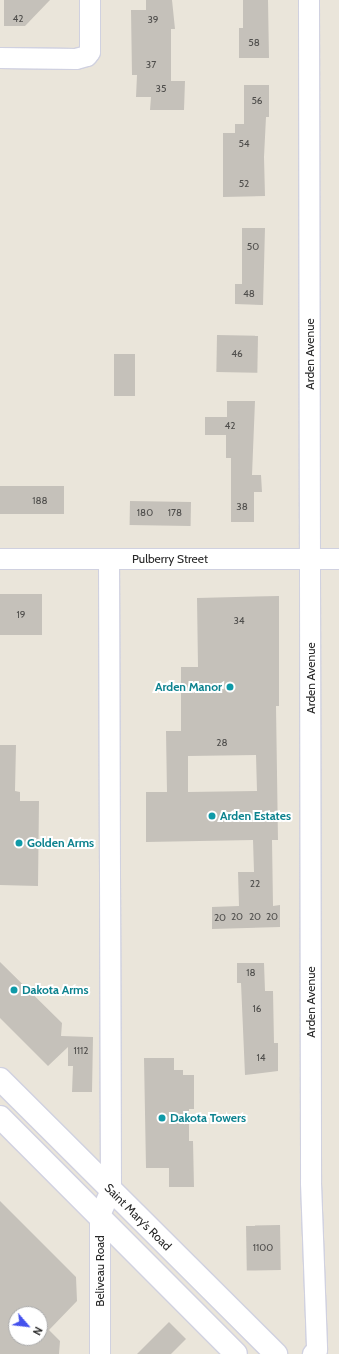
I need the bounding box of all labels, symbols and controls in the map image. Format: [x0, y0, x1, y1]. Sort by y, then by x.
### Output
house number: 42 [12, 13, 24, 25]
house number: 39 [147, 14, 159, 26]
house number: 58 [248, 37, 260, 49]
house number: 37 [146, 59, 156, 71]
house number: 35 [156, 83, 166, 95]
house number: 56 [251, 95, 263, 107]
house number: 54 [238, 138, 250, 150]
house number: 52 [239, 178, 249, 190]
house number: 50 [247, 241, 259, 253]
house number: 48 [243, 288, 255, 300]
street label: Arden Avenue [303, 318, 317, 390]
house number: 46 [231, 348, 243, 360]
house number: 42 [224, 420, 236, 432]
house number: 188 [32, 495, 48, 507]
house number: 38 [236, 501, 248, 513]
house number: 180 [137, 507, 153, 519]
house number: 178 [168, 507, 182, 519]
street label: Pulberry Street [132, 552, 208, 566]
house number: 19 [17, 609, 25, 621]
house number: 34 [233, 615, 245, 627]
street label: Arden Avenue [304, 642, 318, 714]
place label: Arden Manor [155, 680, 222, 694]
marker: Arden Manor [225, 682, 235, 692]
house number: 28 [216, 737, 228, 749]
place label: Arden Estates [220, 809, 291, 823]
marker: Arden Estates [207, 811, 217, 821]
place label: Golden Arms [27, 836, 94, 850]
marker: Golden Arms [14, 838, 24, 848]
house number: 22 [250, 878, 260, 890]
house number: 20 [231, 911, 243, 923]
house number: 20 [249, 911, 261, 923]
house number: 20 [266, 911, 278, 923]
house number: 20 [214, 912, 226, 924]
street label: Arden Avenue [304, 966, 318, 1038]
house number: 18 [246, 967, 256, 979]
place label: Dakota Arms [22, 983, 89, 997]
marker: Dakota Arms [9, 985, 19, 995]
house number: 16 [253, 1003, 261, 1015]
house number: 1112 [73, 1045, 89, 1057]
house number: 14 [256, 1052, 266, 1064]
place label: Dakota Towers [170, 1111, 246, 1125]
marker: Dakota Towers [157, 1113, 167, 1123]
street label: Saint Mary’s Road [102, 1181, 174, 1253]
street label: Beliveau Road [93, 1235, 107, 1307]
house number: 1100 [253, 1242, 273, 1254]
north arrow [8, 1306, 48, 1346]
text: N [30, 1324, 46, 1338]

